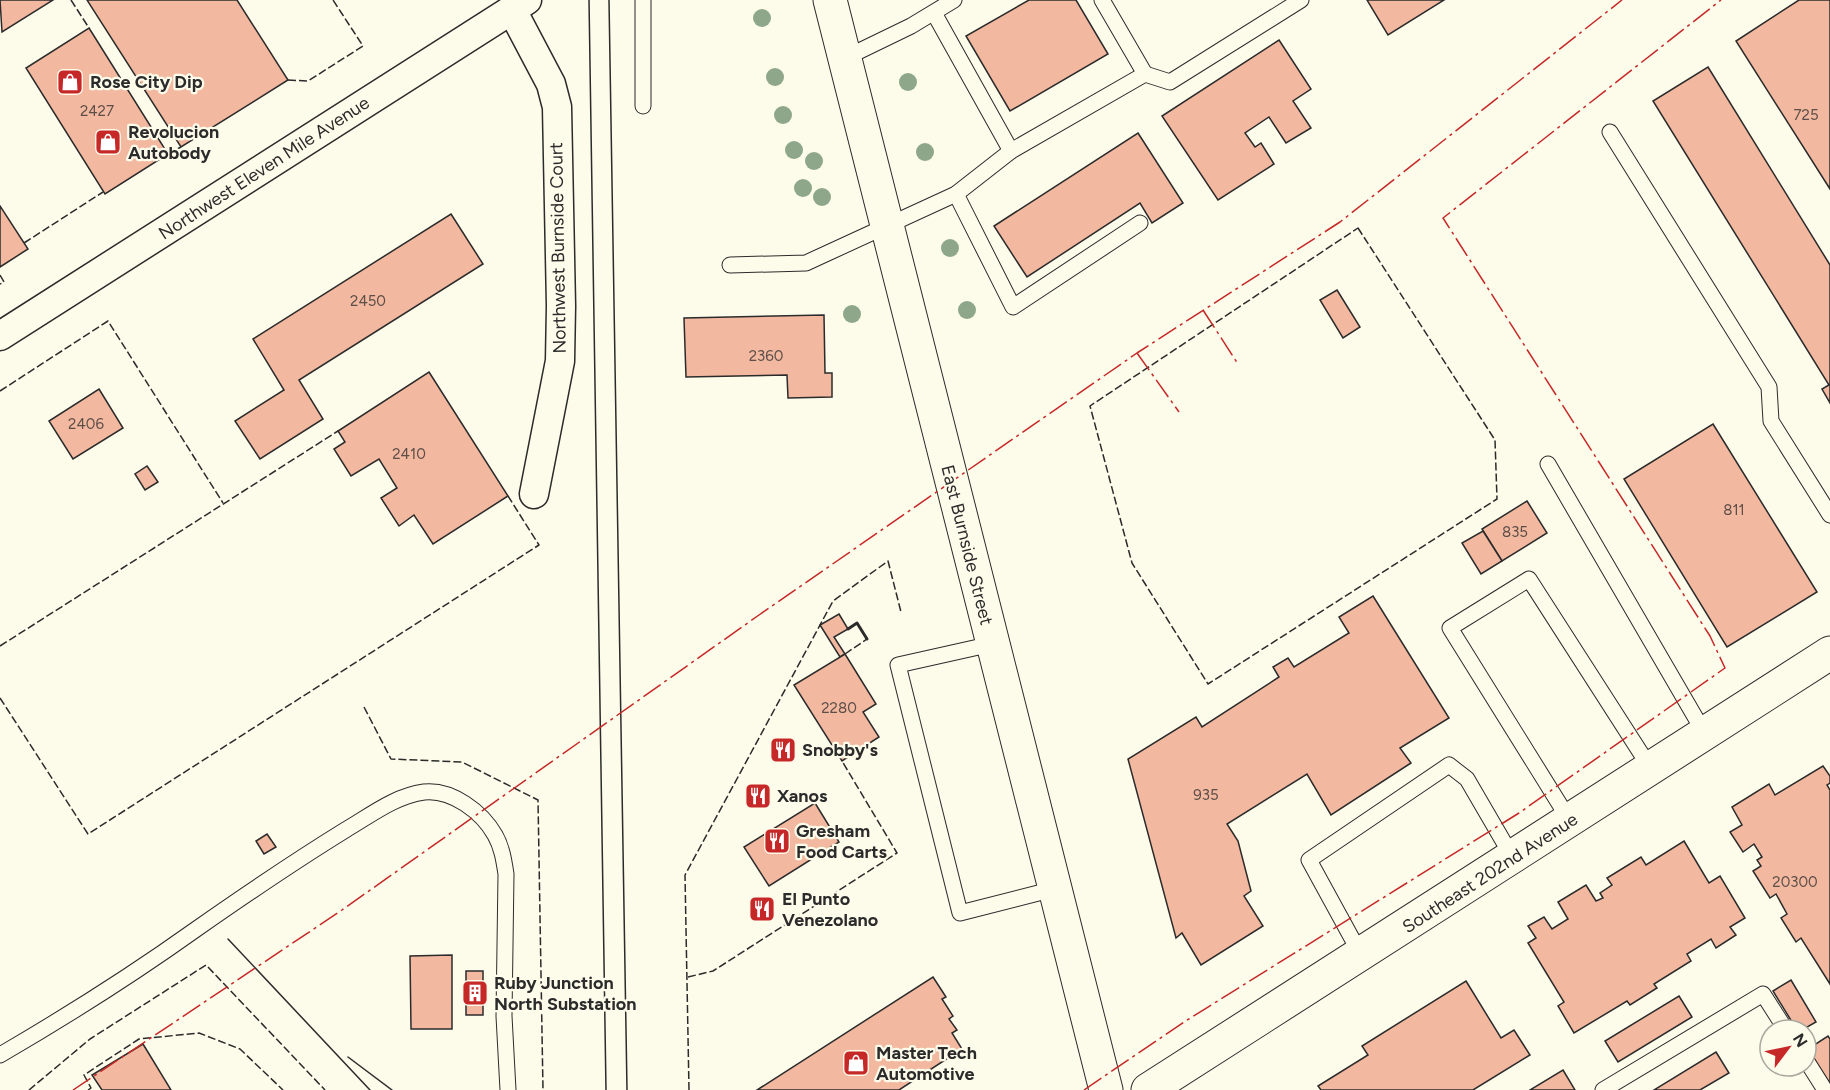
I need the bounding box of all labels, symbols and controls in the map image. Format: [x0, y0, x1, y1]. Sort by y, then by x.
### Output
shop icon: Rose City Dip [55, 67, 85, 97]
place label: Rose City Dip [90, 71, 203, 93]
street label: Northwest Eleven Mile Avenue [155, 91, 374, 244]
house number: 2427 [80, 102, 114, 120]
house number: 725 [1793, 106, 1819, 124]
place label: Revolucion Autobody [128, 121, 219, 164]
shop icon: Revolucion Autobody [93, 127, 123, 157]
street label: Northwest Burnside Court [545, 142, 571, 354]
house number: 2450 [350, 292, 386, 310]
house number: 2360 [749, 347, 783, 365]
house number: 2406 [68, 415, 104, 433]
house number: 2410 [392, 445, 426, 463]
street label: East Burnside Street [936, 463, 998, 628]
house number: 811 [1723, 501, 1745, 519]
house number: 835 [1502, 523, 1528, 541]
house number: 2280 [821, 699, 857, 717]
restaurant icon: Snobby's [768, 735, 798, 765]
place label: Snobby's [802, 739, 878, 761]
restaurant icon: Xanos [743, 781, 773, 811]
place label: Xanos [777, 785, 828, 807]
house number: 935 [1193, 786, 1219, 804]
street label: Southeast 202nd Avenue [1398, 808, 1582, 938]
place label: Gresham Food Carts [796, 820, 887, 863]
restaurant icon: Gresham Food Carts [762, 826, 792, 856]
house number: 20300 [1772, 873, 1818, 891]
place label: El Punto Venezolano [782, 888, 878, 931]
restaurant icon: El Punto Venezolano [747, 894, 777, 924]
place label: Ruby Junction North Substation [494, 972, 637, 1015]
building icon: Ruby Junction North Substation [460, 978, 490, 1008]
north arrow [1758, 1018, 1818, 1078]
text: N [1789, 1030, 1812, 1051]
place label: Master Tech Automotive [876, 1042, 977, 1085]
shop icon: Master Tech Automotive [841, 1048, 871, 1078]

